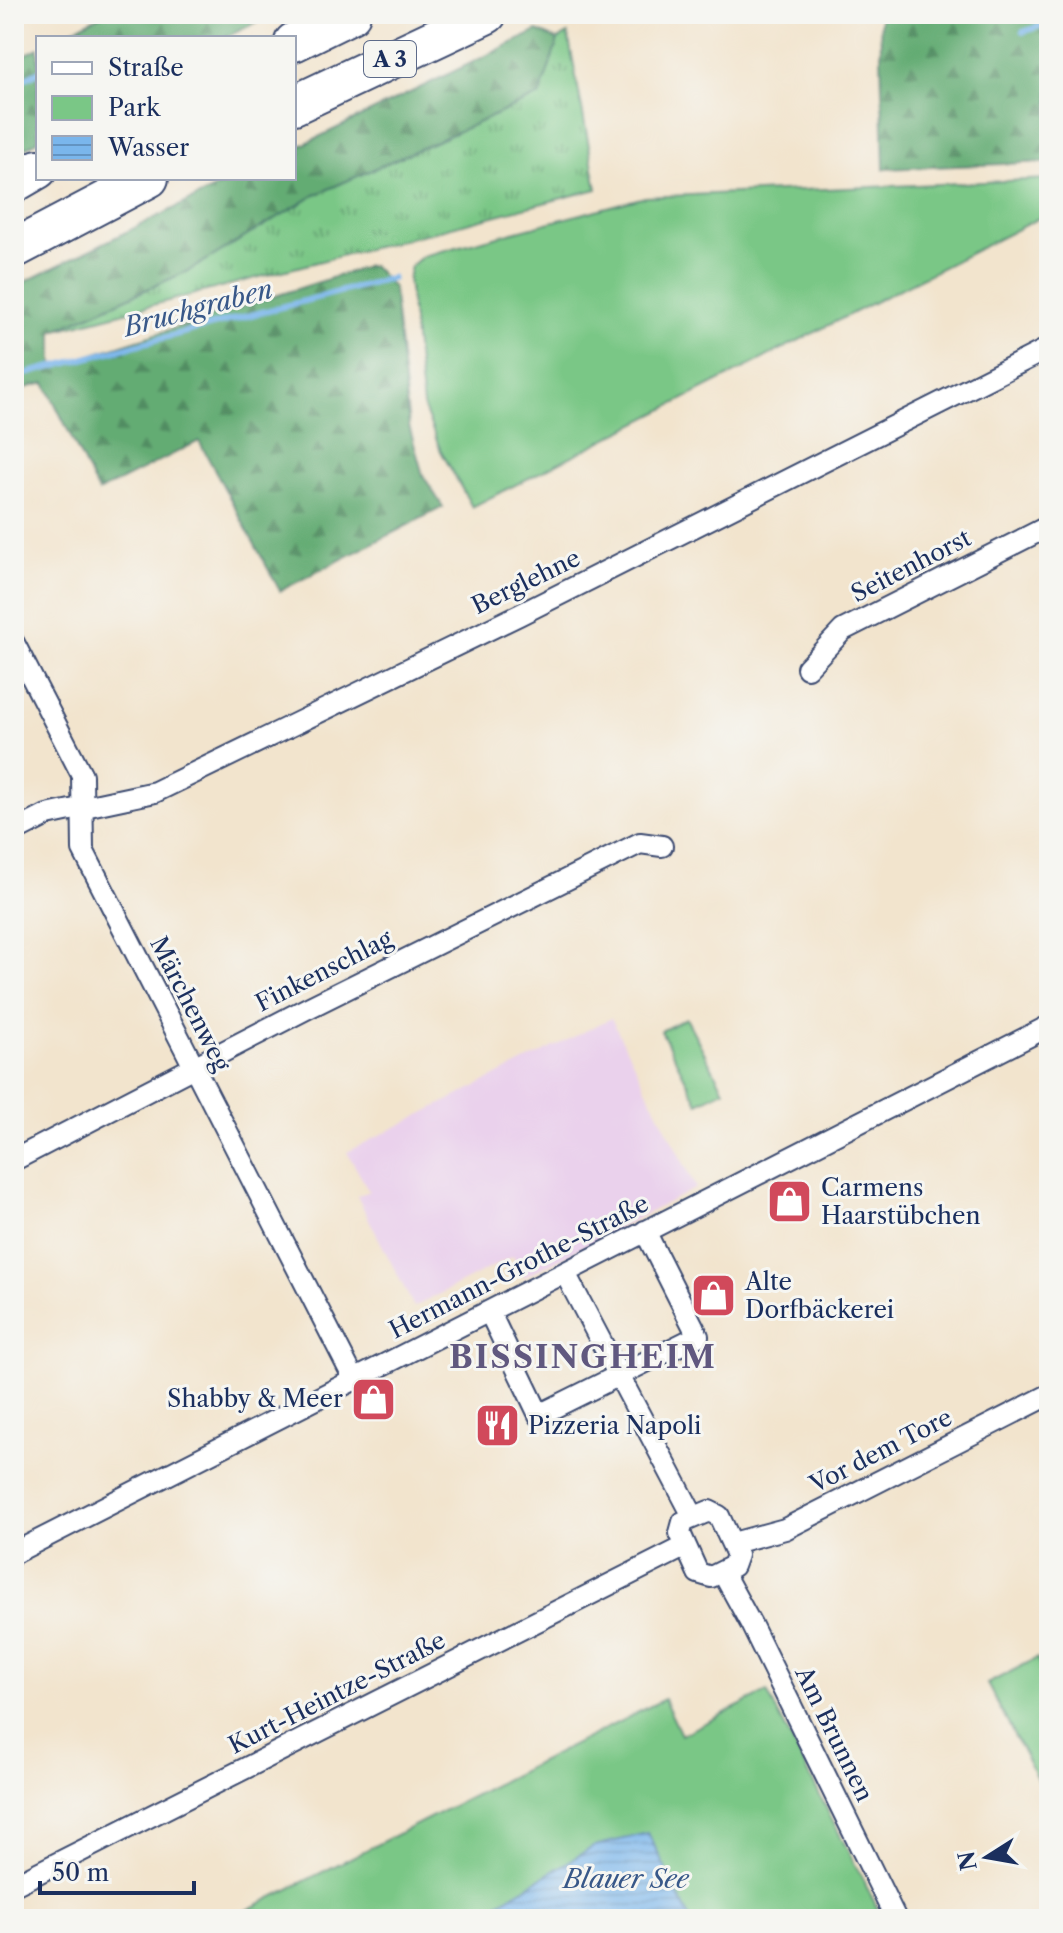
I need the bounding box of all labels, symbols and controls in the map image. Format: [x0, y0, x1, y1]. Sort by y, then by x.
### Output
legend [36, 36, 296, 180]
road number: A 3 [364, 41, 416, 77]
text: Straße [108, 53, 184, 82]
text: Park [108, 93, 161, 122]
text: Wasser [107, 133, 189, 162]
water label: Bruchgraben [118, 273, 276, 344]
street label: Seitenhorst [846, 523, 976, 608]
street label: Berglehne [467, 543, 585, 620]
street label: Finkenschlag [250, 923, 397, 1017]
street label: Märchenweg [144, 932, 237, 1076]
place label: Carmens Haarstübchen [821, 1173, 981, 1230]
shop icon: Carmens Haarstübchen [766, 1178, 814, 1226]
street label: Hermann-Grothe-Straße [384, 1188, 653, 1345]
place label: Alte Dorfbäckerei [744, 1267, 894, 1324]
shop icon: Alte Dorfbäckerei [690, 1272, 738, 1320]
district label: BISSINGHEIM [449, 1337, 717, 1376]
shop icon: Shabby & Meer [350, 1375, 398, 1423]
place label: Shabby & Meer [167, 1384, 343, 1413]
restaurant icon: Pizzeria Napoli [473, 1402, 521, 1450]
street label: Vor dem Tore [804, 1402, 957, 1499]
place label: Pizzeria Napoli [528, 1411, 701, 1440]
street label: Kurt-Heintze-Straße [223, 1625, 450, 1760]
street label: Am Brunnen [789, 1661, 880, 1806]
north arrow [947, 1817, 1027, 1897]
scale bar [40, 1845, 194, 1895]
text: N [953, 1849, 983, 1873]
text: 50 m [52, 1858, 109, 1887]
water label: Blauer See [561, 1863, 690, 1895]

